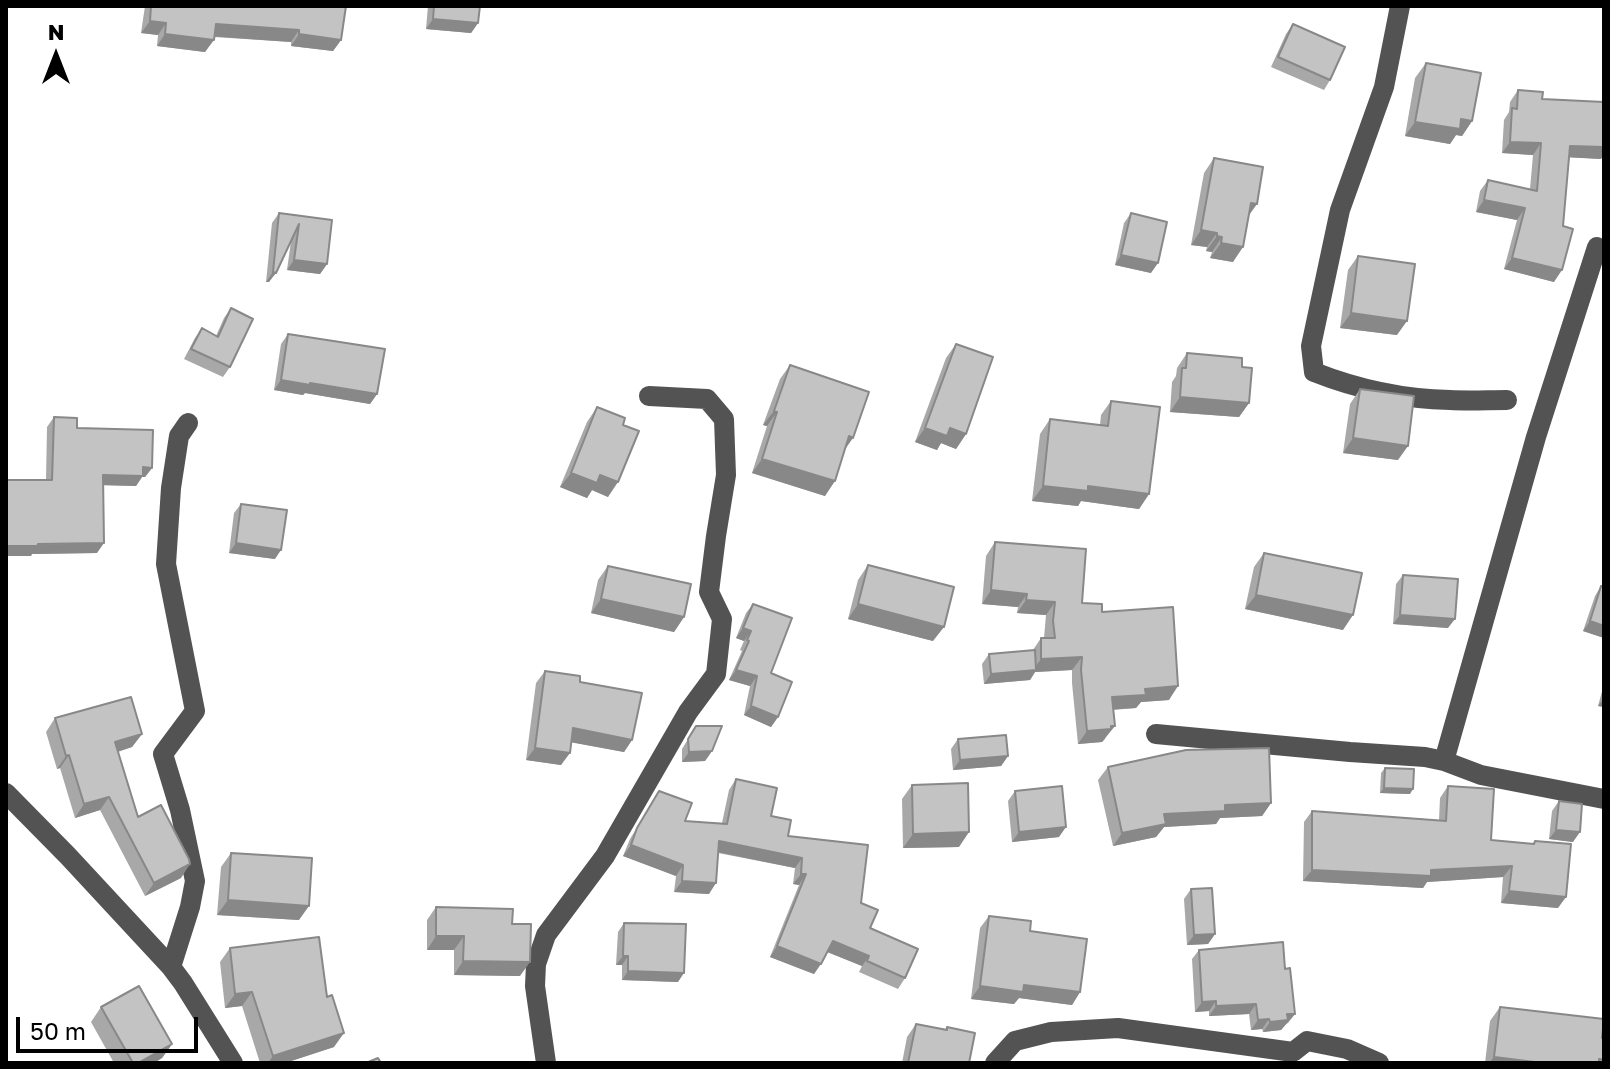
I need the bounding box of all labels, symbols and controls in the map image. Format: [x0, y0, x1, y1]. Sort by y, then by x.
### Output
north arrow [16, 16, 96, 96]
text: N [48, 18, 64, 45]
scale bar [20, 1001, 202, 1051]
text: 50 m [30, 1016, 86, 1045]

